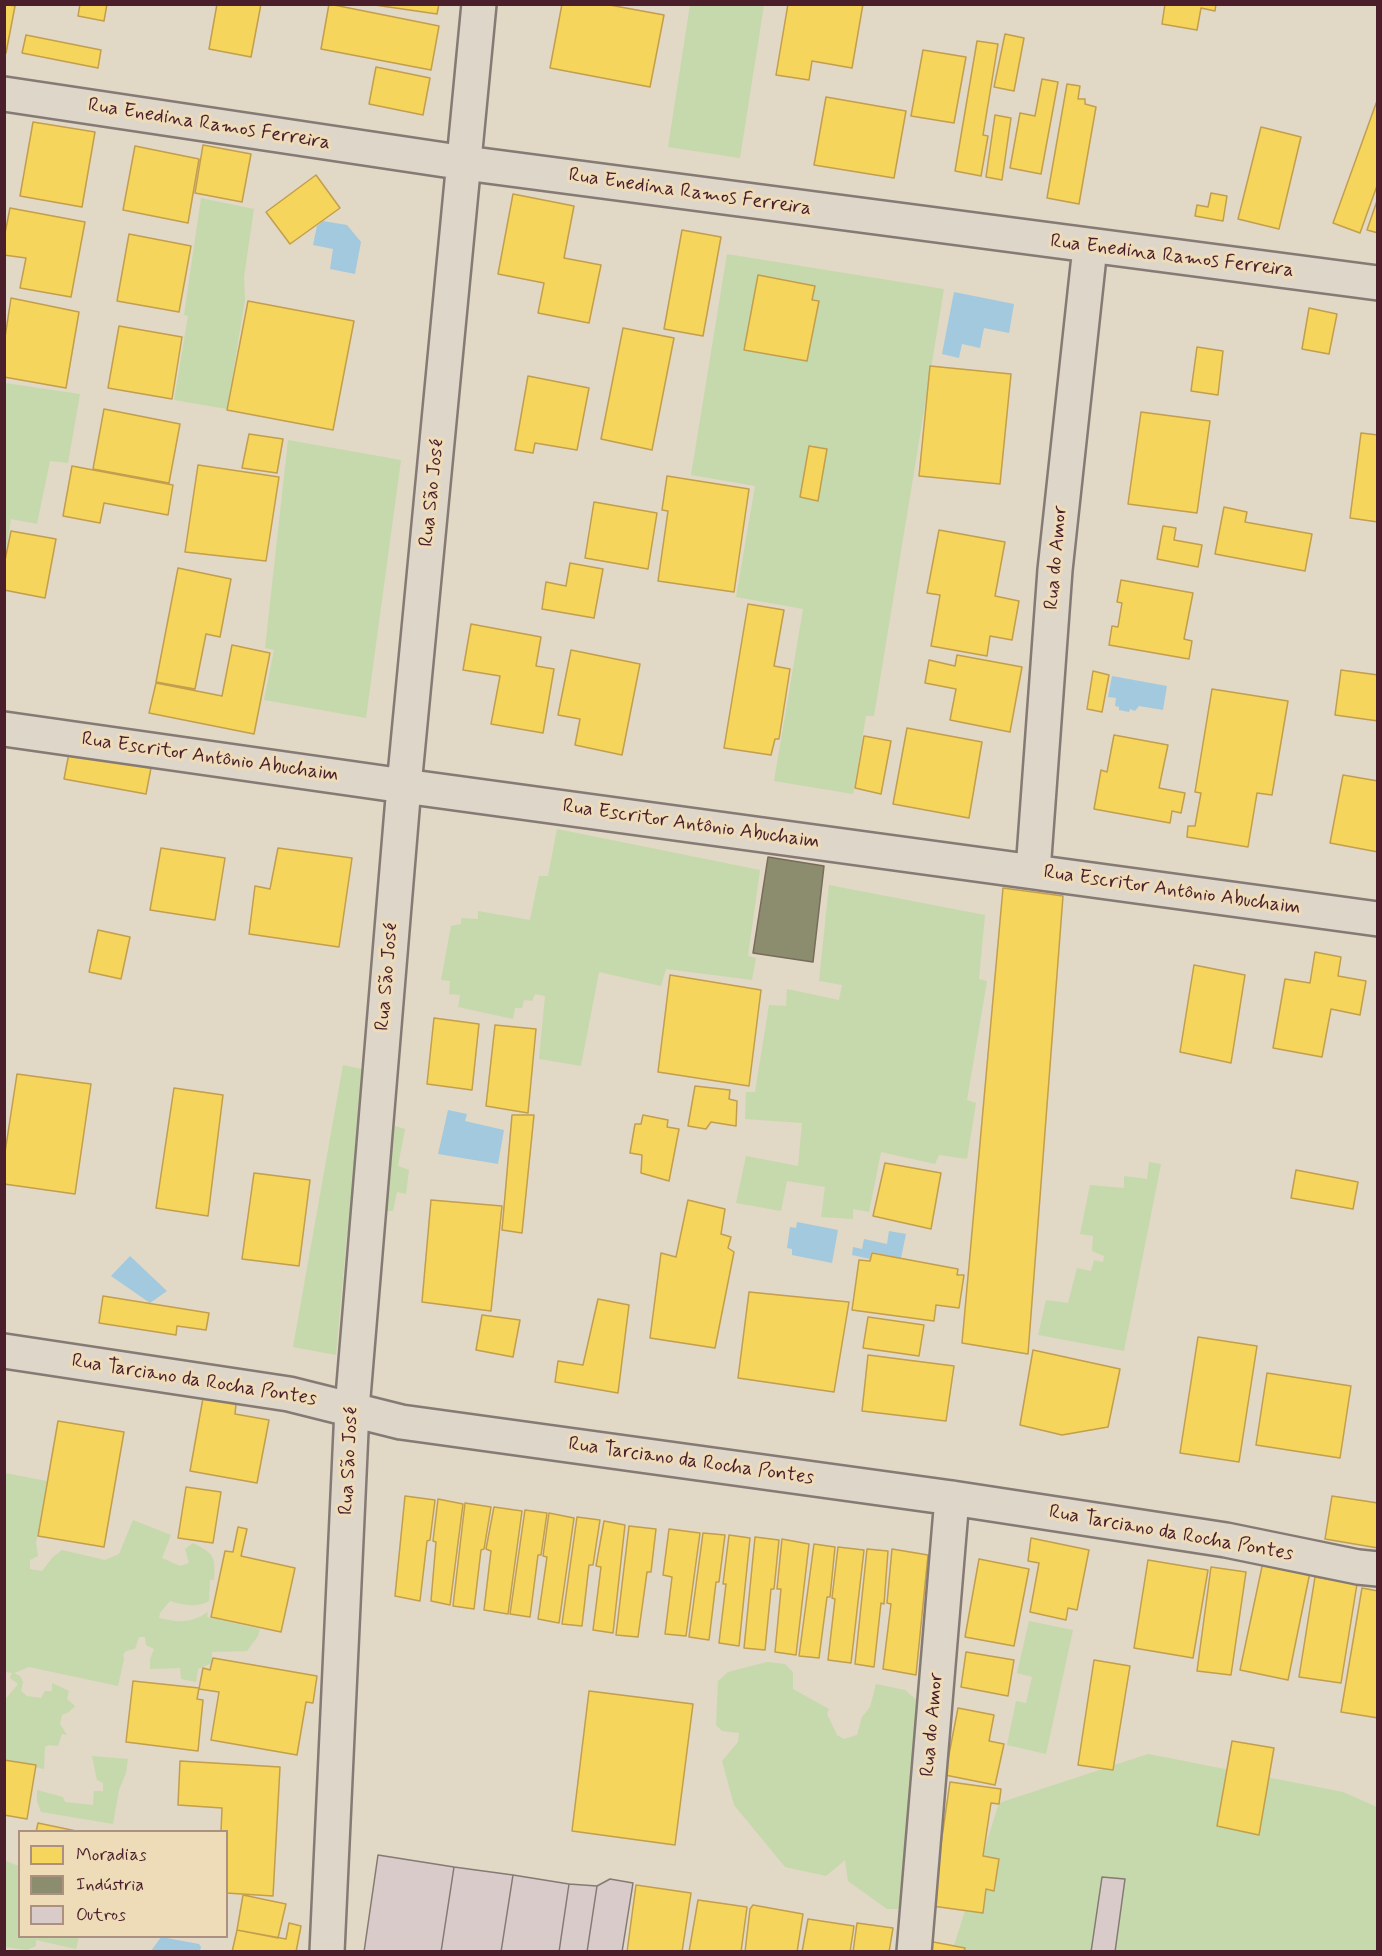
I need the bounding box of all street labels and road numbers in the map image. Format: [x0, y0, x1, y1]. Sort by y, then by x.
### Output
street label: Rua Enedina Ramos Ferreira [86, 94, 332, 156]
street label: Rua Enedina Ramos Ferreira [567, 164, 813, 222]
street label: Rua Enedina Ramos Ferreira [1049, 230, 1295, 284]
street label: Rua São José [415, 438, 451, 548]
street label: Rua do Amor [1040, 505, 1074, 611]
street label: Rua Escritor Antônio Abuchaim [80, 728, 340, 788]
street label: Rua Escritor Antônio Abuchaim [561, 795, 821, 855]
street label: Rua Escritor Antônio Abuchaim [1042, 861, 1302, 921]
street label: Rua São José [371, 922, 405, 1032]
street label: Rua Tarciano da Rocha Pontes [70, 1350, 318, 1412]
street label: Rua São José [335, 1406, 365, 1516]
street label: Rua Tarciano da Rocha Pontes [567, 1433, 815, 1491]
street label: Rua Tarciano da Rocha Pontes [1047, 1501, 1295, 1567]
street label: Rua do Amor [916, 1672, 950, 1778]

